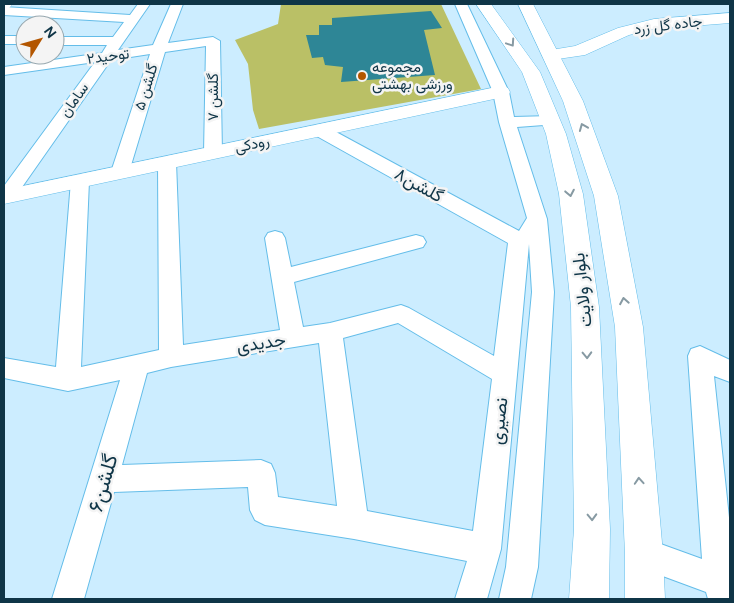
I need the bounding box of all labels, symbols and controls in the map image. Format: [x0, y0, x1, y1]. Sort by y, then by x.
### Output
street label: جاده گل زرد [633, 11, 703, 39]
north arrow [15, 15, 65, 65]
text: N [40, 23, 61, 42]
one-way arrow [505, 38, 515, 47]
street label: توحید۲ [86, 43, 131, 69]
place label: مجموعه ورزشی بهشتی [372, 57, 453, 94]
street label: گلشن ۵ [129, 61, 163, 113]
marker: مجموعه ورزشی بهشتی [356, 70, 368, 82]
street label: گلشن ۷ [203, 73, 223, 121]
street label: سامان [55, 79, 93, 121]
one-way arrow [579, 123, 589, 131]
street label: رودکی [233, 131, 271, 157]
street label: گلشن۸ [390, 162, 448, 208]
one-way arrow [565, 189, 575, 198]
street label: بلوار ولایت [566, 252, 598, 328]
one-way arrow [620, 297, 630, 306]
street label: جدیدی [235, 327, 287, 359]
one-way arrow [581, 351, 592, 359]
street label: نصیری [485, 396, 513, 446]
street label: گلشن۶ [81, 451, 125, 515]
one-way arrow [634, 476, 645, 484]
one-way arrow [587, 514, 597, 521]

